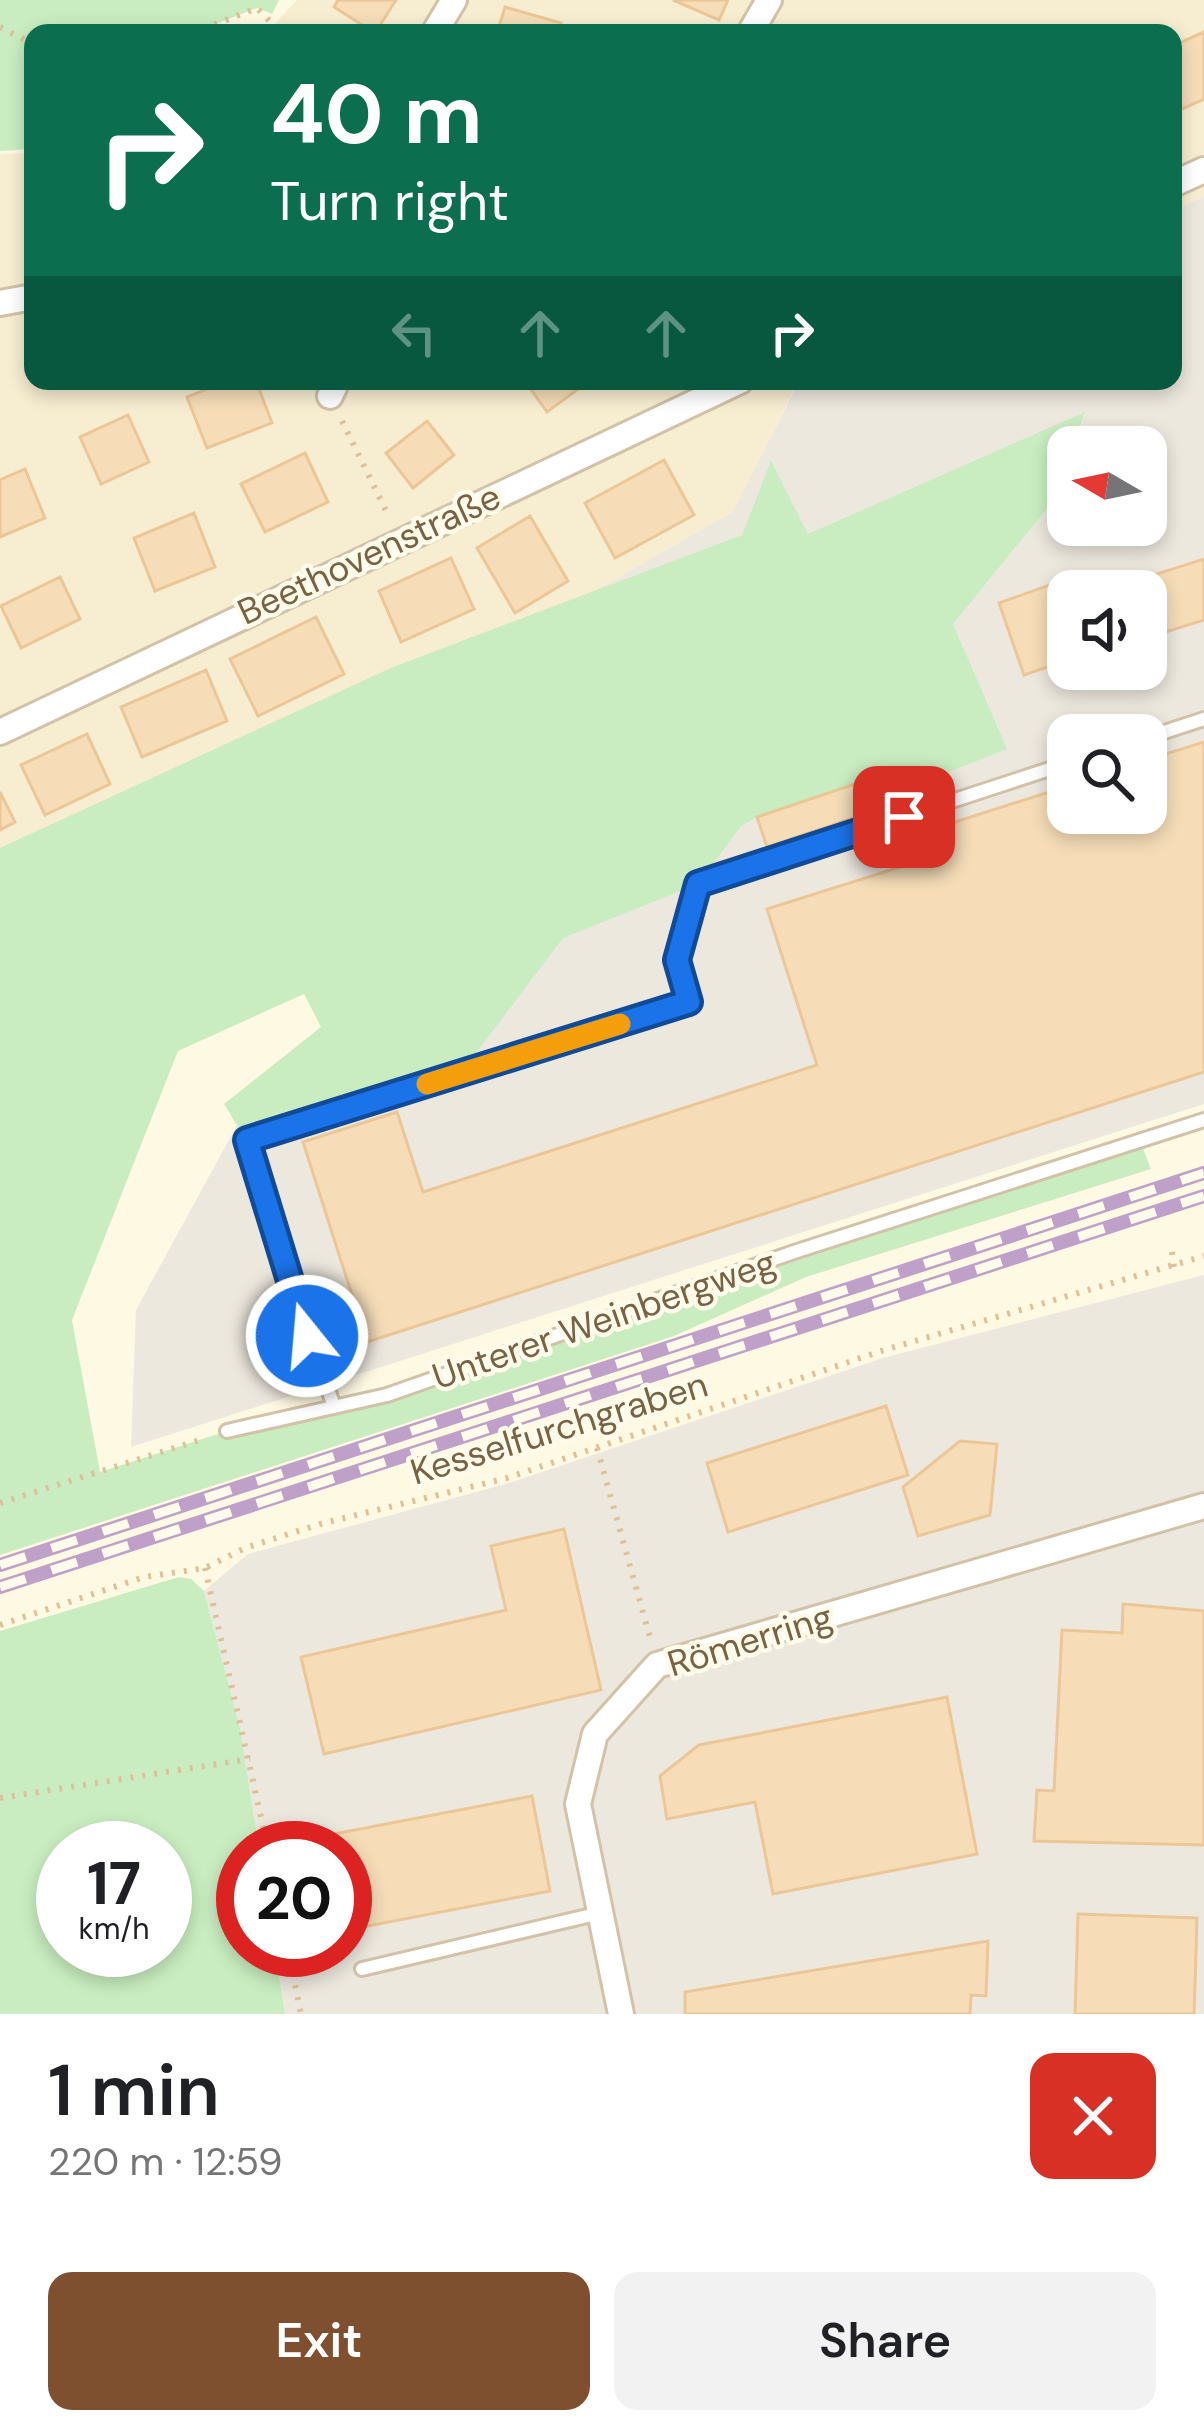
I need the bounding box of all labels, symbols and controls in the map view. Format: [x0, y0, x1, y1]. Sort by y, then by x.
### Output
text: 40 m [270, 60, 483, 169]
icon: right [72, 72, 228, 228]
text: Turn right [270, 166, 509, 237]
icon: left [381, 300, 447, 366]
icon: ahead [507, 300, 573, 366]
icon: ahead [633, 300, 699, 366]
icon: right [759, 300, 825, 366]
north arrow [1047, 426, 1167, 546]
map controls [1047, 426, 1167, 834]
street label: Beethovenstraße [230, 473, 508, 635]
button: sound [1047, 570, 1167, 690]
button: search [1047, 714, 1167, 834]
pin [853, 766, 955, 868]
icon: arrive [871, 784, 937, 850]
street label: Unterer Weinbergweg [426, 1238, 782, 1400]
position arrow [244, 1273, 370, 1399]
street label: Kesselfurchgraben [405, 1360, 713, 1496]
street label: Römerring [662, 1593, 838, 1687]
speed limit sign: 20 [216, 1821, 372, 1977]
text: 17 [87, 1844, 141, 1923]
text: km/h [79, 1909, 149, 1948]
text: 1 min [48, 2044, 220, 2137]
button: close [1030, 2053, 1156, 2179]
text: 220 m · 12:59 [48, 2136, 282, 2187]
button: Exit [48, 2272, 590, 2410]
button: Share [614, 2272, 1156, 2410]

